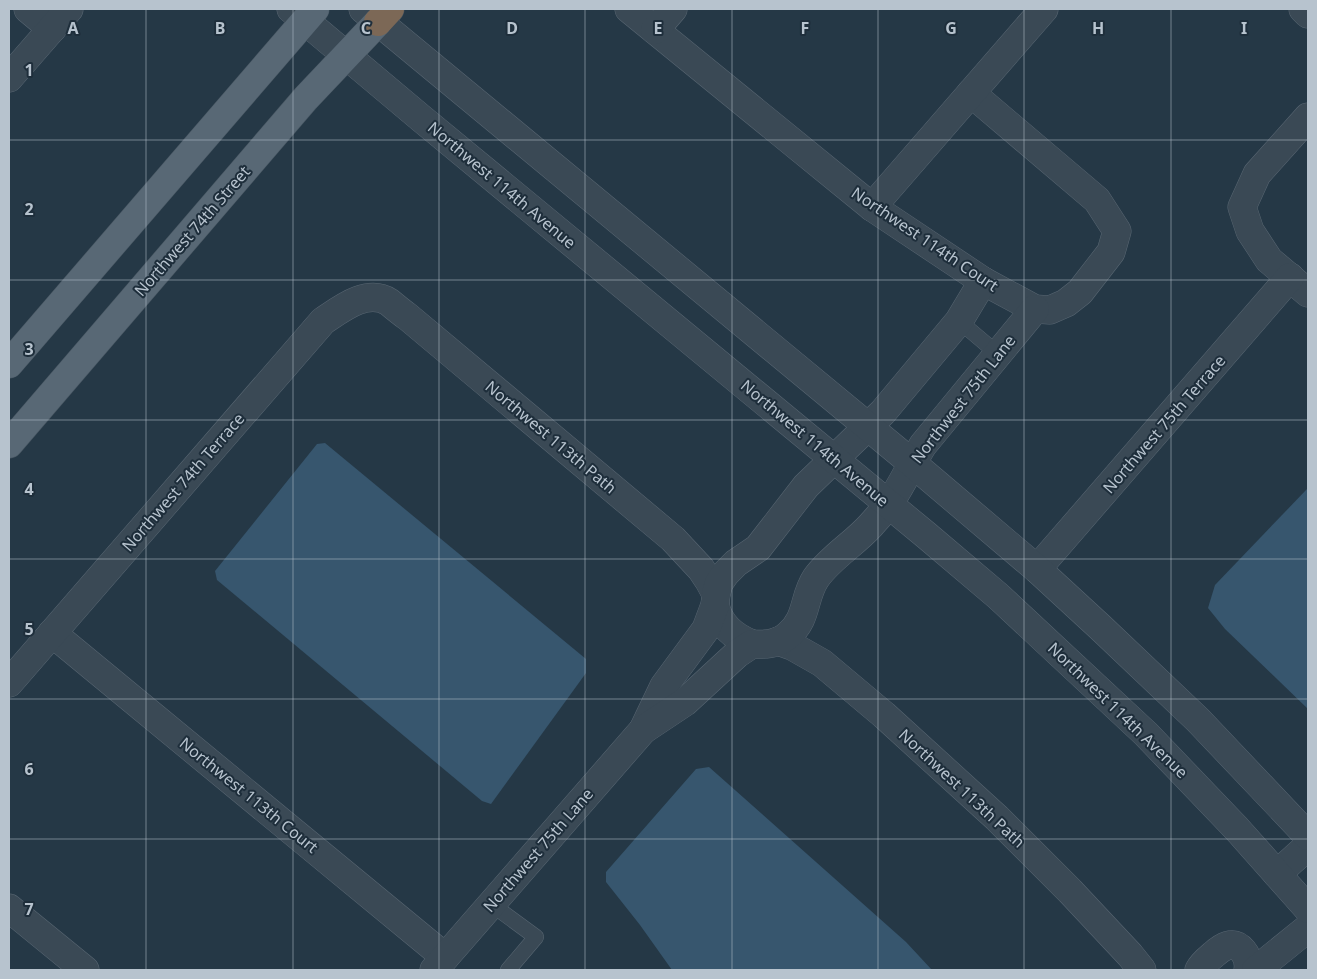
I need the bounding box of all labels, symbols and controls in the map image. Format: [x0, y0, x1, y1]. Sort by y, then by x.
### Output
text: A [67, 17, 79, 39]
text: B [215, 17, 225, 39]
text: C [361, 17, 371, 39]
text: D [506, 17, 518, 39]
text: E [654, 17, 663, 39]
text: F [801, 17, 809, 39]
text: G [945, 17, 957, 39]
text: H [1092, 17, 1104, 39]
text: I [1241, 17, 1247, 39]
text: 1 [24, 59, 34, 81]
street label: Northwest 114th Avenue [423, 117, 581, 253]
street label: Northwest 74th Street [129, 161, 255, 301]
street label: Northwest 114th Court [847, 182, 1003, 297]
text: 2 [24, 198, 34, 220]
street label: Northwest 75th Lane [906, 330, 1020, 468]
text: 3 [24, 338, 34, 360]
street label: Northwest 75th Terrace [1098, 350, 1230, 498]
street label: Northwest 114th Avenue [736, 375, 894, 511]
street label: Northwest 113th Path [481, 376, 621, 498]
street label: Northwest 74th Terrace [117, 408, 249, 556]
text: 4 [24, 478, 34, 500]
text: 5 [24, 618, 34, 640]
street label: Northwest 114th Avenue [1043, 637, 1193, 783]
street label: Northwest 113th Path [894, 724, 1030, 852]
street label: Northwest 113th Court [175, 732, 323, 858]
text: 6 [24, 758, 34, 780]
street label: Northwest 75th Lane [478, 783, 598, 917]
text: 7 [24, 898, 34, 920]

